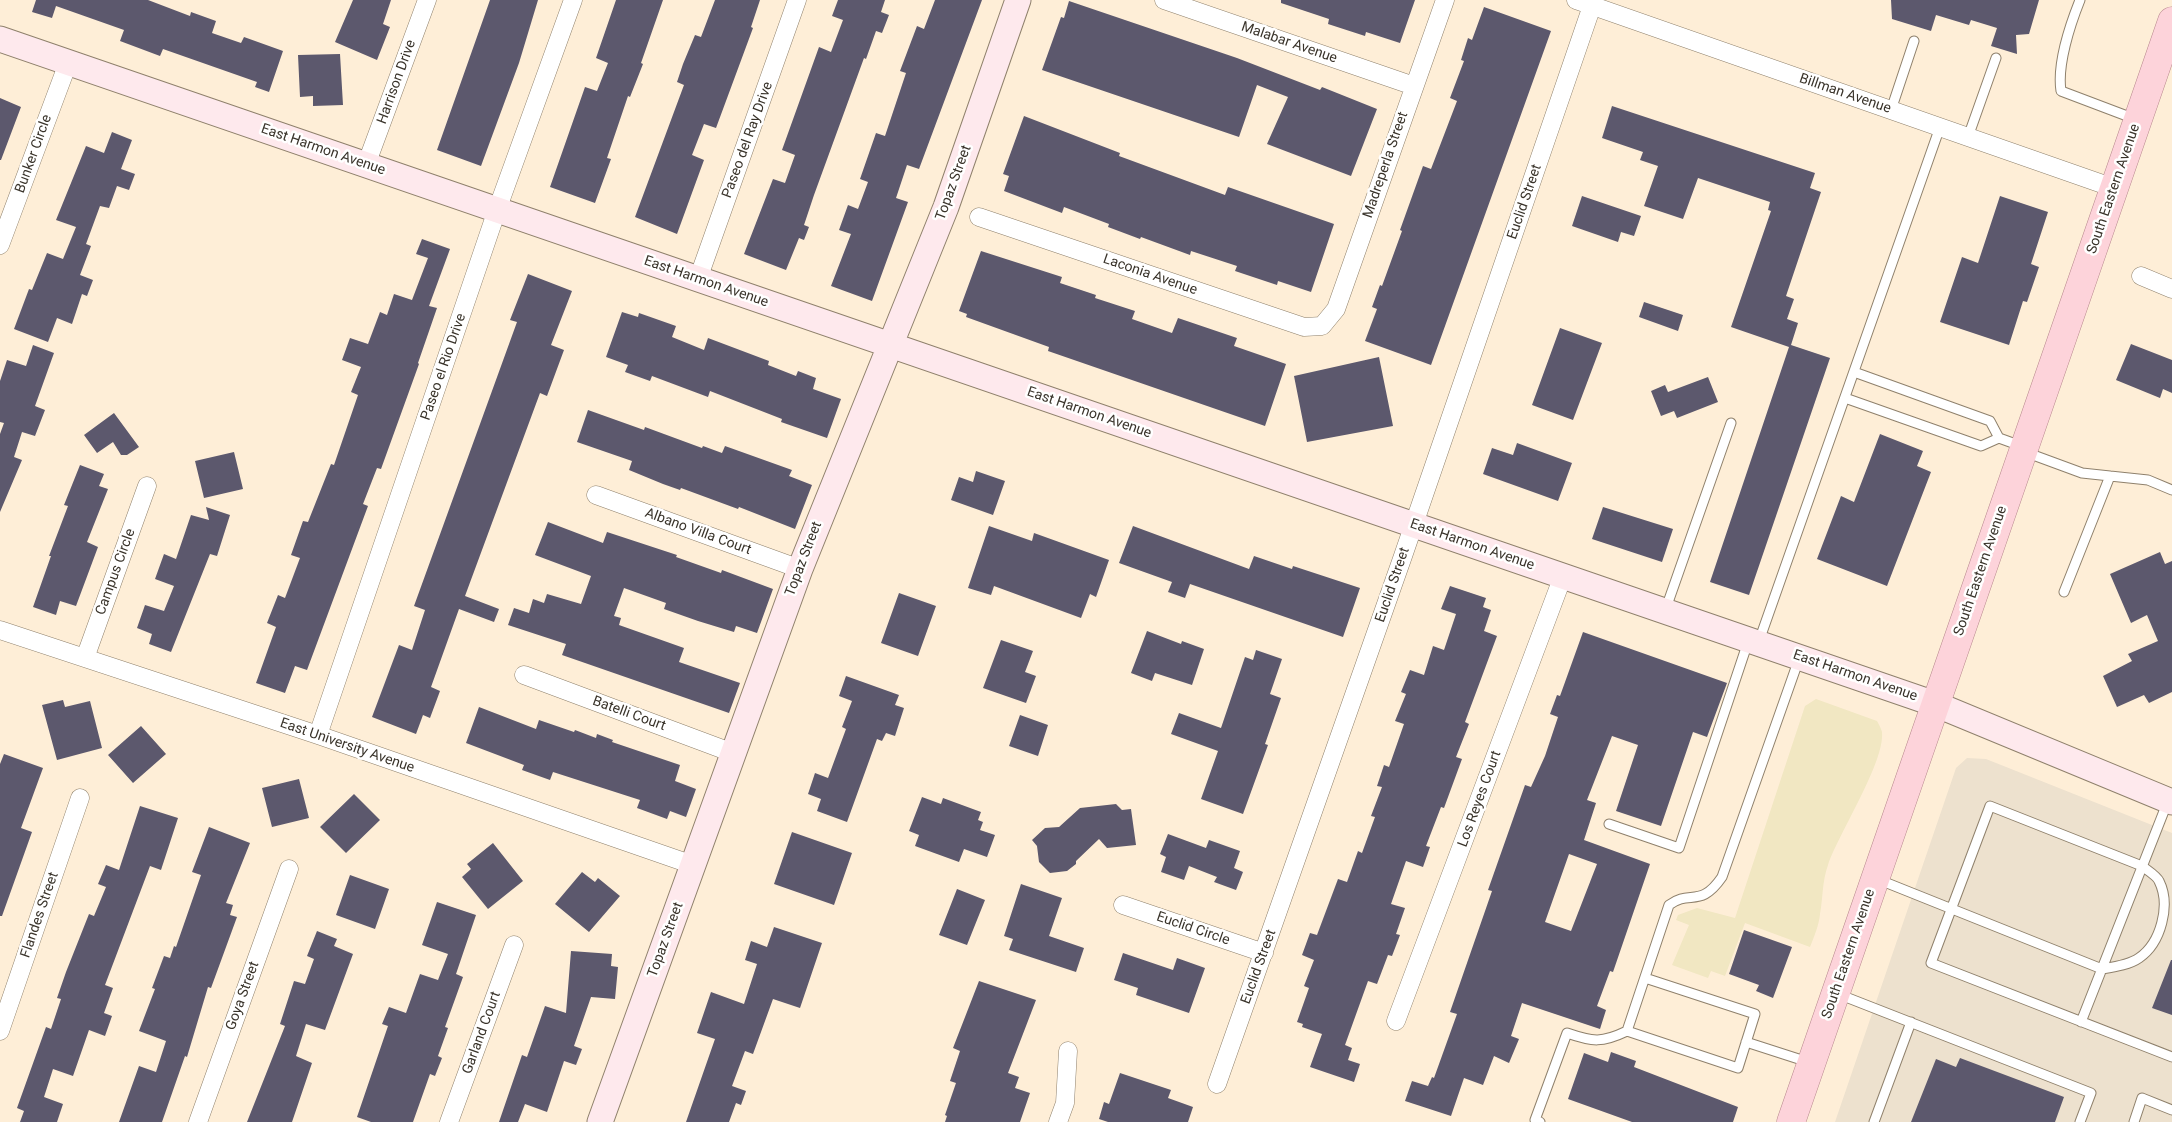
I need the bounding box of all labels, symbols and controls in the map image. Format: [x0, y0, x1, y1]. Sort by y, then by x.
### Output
street label: Malabar Avenue [1239, 19, 1339, 67]
street label: Harrison Drive [374, 38, 420, 126]
street label: Billman Avenue [1797, 70, 1893, 118]
street label: Paseo del Ray Drive [719, 80, 777, 200]
street label: Madreperla Street [1360, 110, 1412, 220]
street label: Bunker Circle [12, 113, 56, 195]
street label: East Harmon Avenue [259, 121, 387, 179]
street label: South Eastern Avenue [2084, 122, 2144, 256]
street label: Topaz Street [933, 143, 975, 223]
street label: Euclid Street [1504, 162, 1546, 242]
street label: Laconia Avenue [1101, 251, 1199, 299]
street label: East Harmon Avenue [642, 253, 770, 311]
street label: Paseo el Rio Drive [418, 311, 470, 423]
street label: East Harmon Avenue [1025, 384, 1153, 442]
street label: South Eastern Avenue [1951, 504, 2011, 638]
street label: Albano Villa Court [643, 505, 753, 559]
street label: East Harmon Avenue [1408, 516, 1536, 574]
street label: Topaz Street [782, 519, 826, 599]
street label: Campus Circle [93, 527, 139, 617]
street label: Euclid Street [1372, 545, 1414, 625]
street label: East Harmon Avenue [1791, 647, 1919, 705]
street label: Batelli Court [590, 693, 668, 735]
street label: East University Avenue [278, 715, 416, 777]
street label: Los Reyes Court [1455, 749, 1505, 849]
street label: Flandes Street [17, 870, 63, 960]
street label: South Eastern Avenue [1819, 887, 1879, 1021]
street label: Topaz Street [645, 900, 687, 980]
street label: Euclid Circle [1154, 909, 1232, 949]
street label: Euclid Street [1238, 927, 1280, 1007]
street label: Goya Street [223, 959, 263, 1033]
street label: Garland Court [459, 989, 505, 1077]

